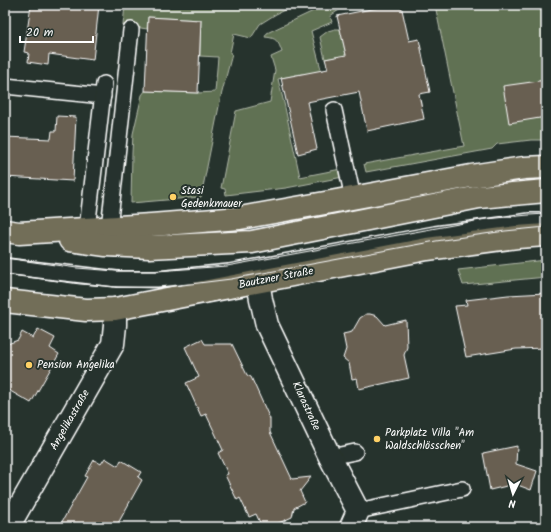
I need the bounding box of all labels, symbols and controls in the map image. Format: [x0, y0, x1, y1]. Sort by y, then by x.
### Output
scale bar [20, 18, 93, 44]
text: 20 m [26, 23, 54, 42]
place label: Stasi Gedenkmauer [181, 182, 243, 213]
marker: Stasi Gedenkmauer [168, 192, 178, 202]
street label: Bautzner Straße [237, 262, 315, 294]
place label: Pension Angelika [37, 356, 115, 374]
marker: Pension Angelika [24, 360, 34, 370]
street label: Klarastraße [287, 378, 325, 434]
street label: Angelikastraße [45, 386, 95, 454]
place label: Parkplatz Villa "Am Waldschlösschen" [385, 424, 474, 455]
marker: Parkplatz Villa "Am Waldschlösschen" [372, 434, 382, 444]
north arrow [493, 474, 533, 514]
text: N [508, 494, 516, 512]

